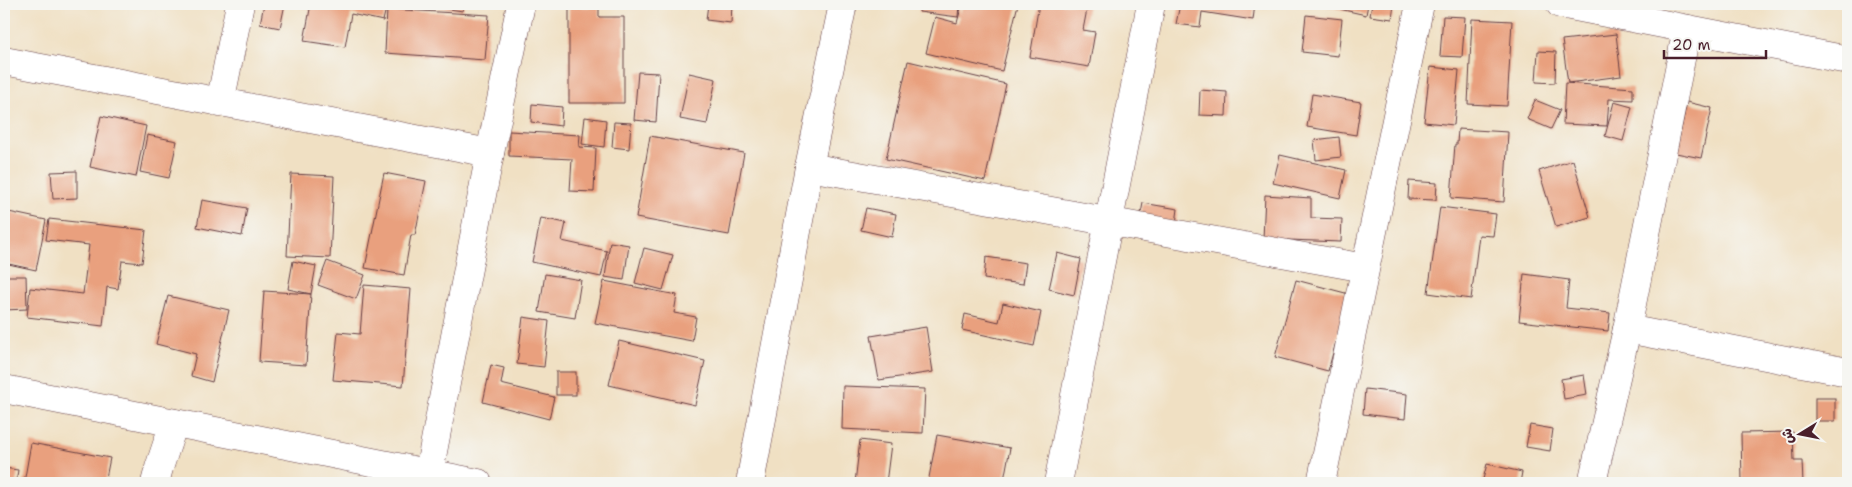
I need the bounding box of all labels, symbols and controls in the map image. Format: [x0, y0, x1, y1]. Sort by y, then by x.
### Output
scale bar [1664, 28, 1767, 60]
text: 20 m [1672, 35, 1711, 55]
north arrow [1774, 410, 1824, 460]
text: ش [1777, 427, 1797, 445]

